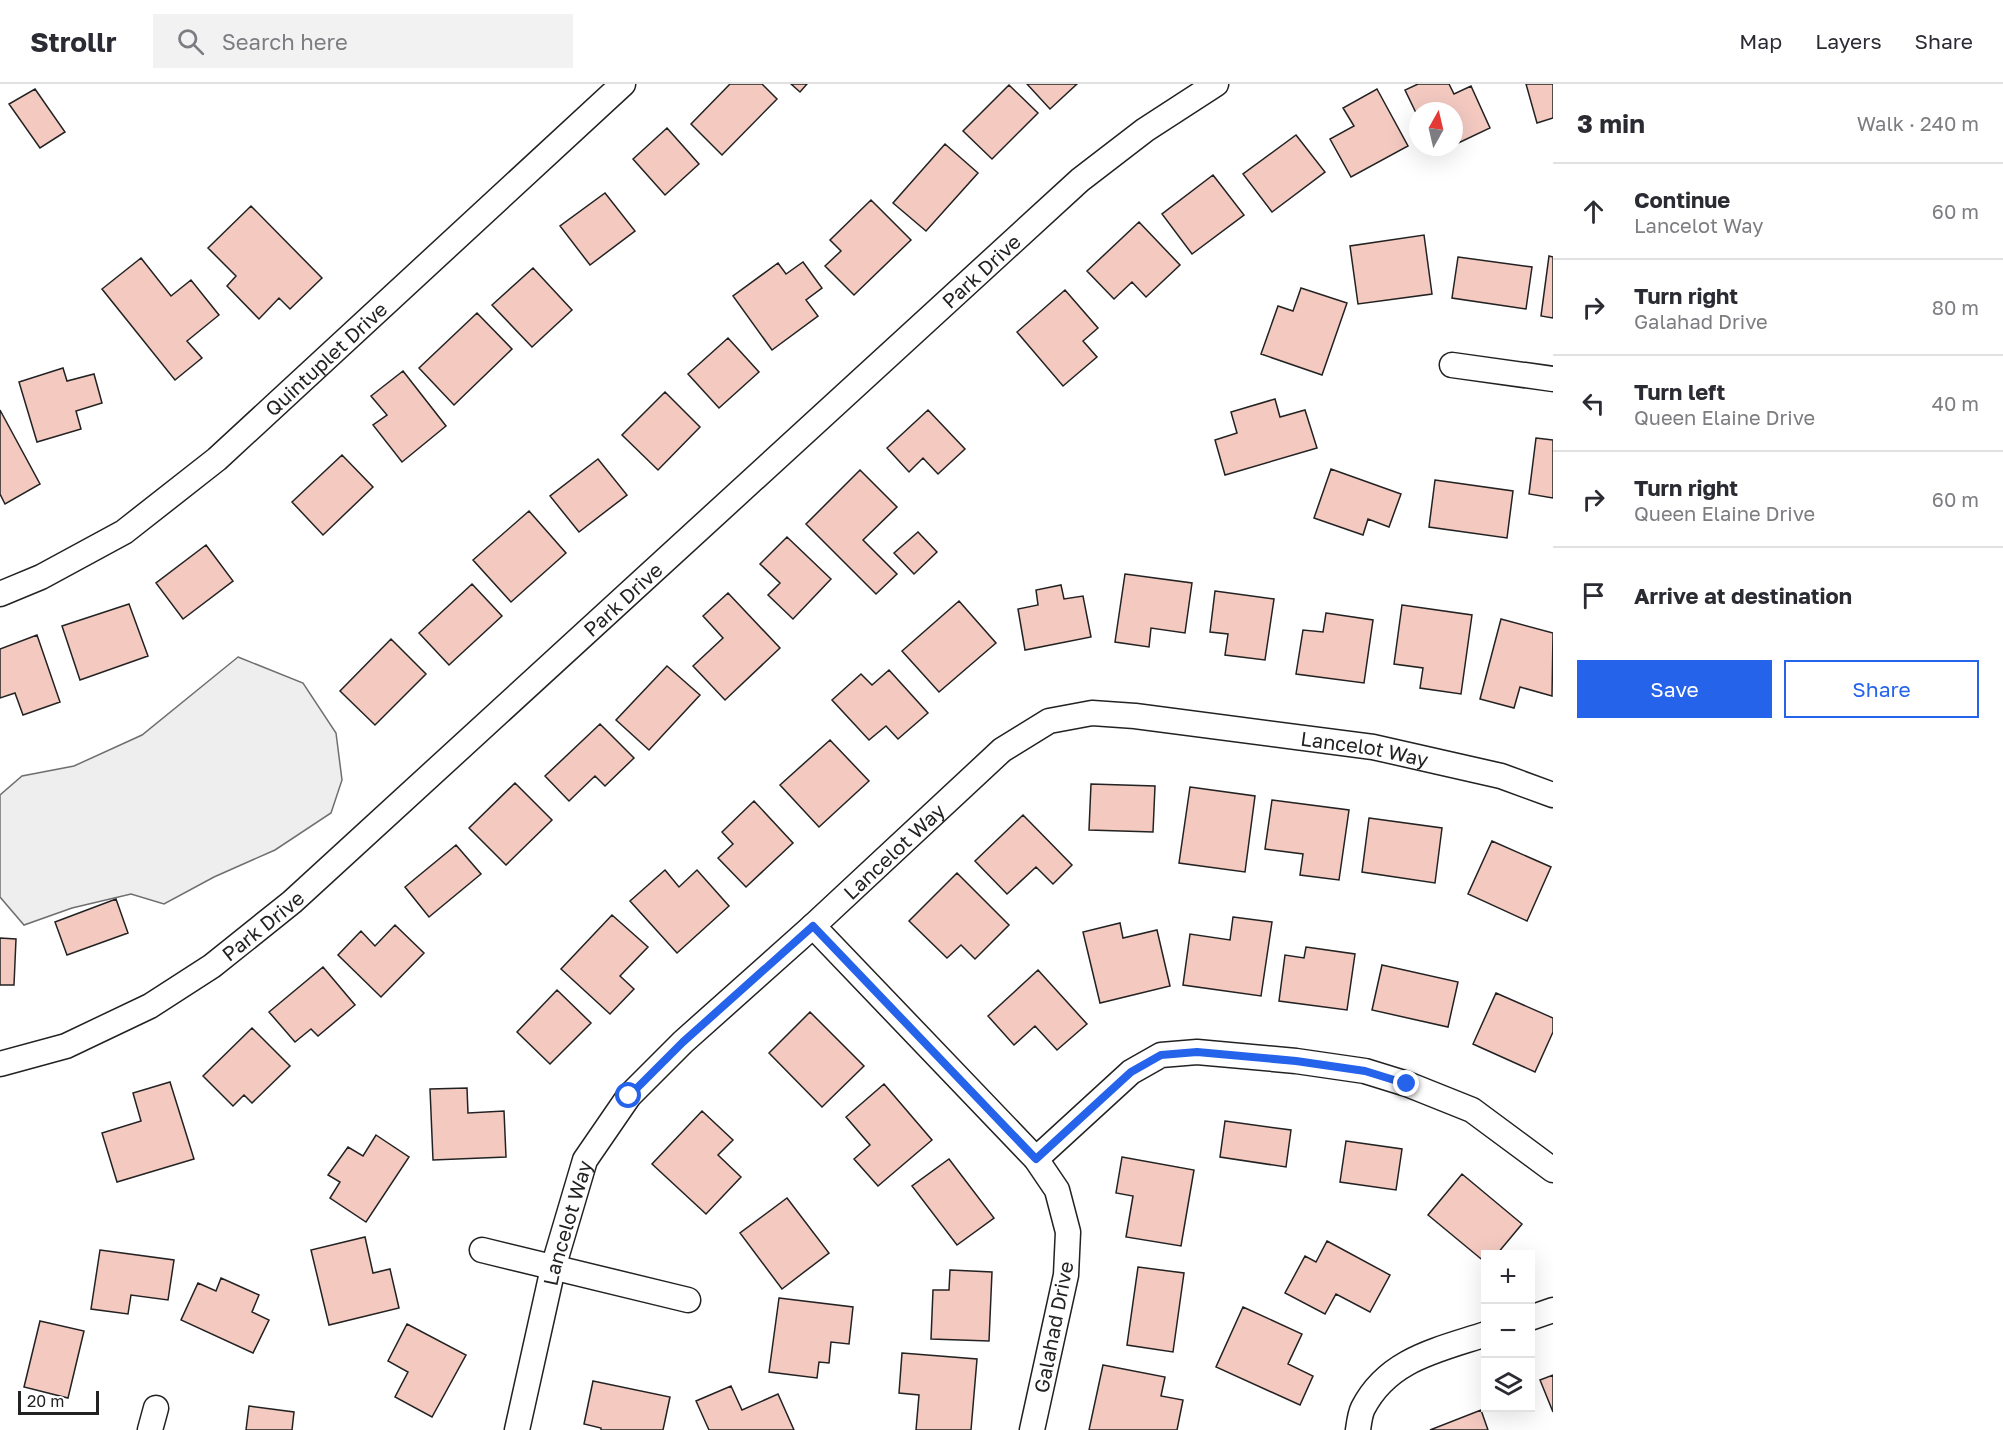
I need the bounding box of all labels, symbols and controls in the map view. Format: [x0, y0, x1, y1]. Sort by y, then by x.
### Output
search box [153, 14, 573, 68]
text: Strollr [30, 25, 117, 58]
icon: search [174, 25, 207, 58]
text: Search here [222, 28, 348, 55]
text: Map [1739, 28, 1782, 54]
text: Layers [1815, 28, 1882, 54]
text: Share [1915, 28, 1973, 54]
north arrow [1409, 102, 1463, 156]
text: 3 min [1577, 108, 1645, 139]
text: Walk · 240 m [1857, 111, 1979, 135]
text: Continue [1634, 186, 1730, 213]
icon: ahead [1577, 195, 1610, 228]
text: 60 m [1932, 199, 1979, 223]
text: Lancelot Way [1634, 213, 1763, 237]
street label: Park Drive [937, 229, 1025, 313]
text: Turn right [1634, 282, 1738, 309]
icon: right [1577, 291, 1610, 324]
text: 80 m [1932, 295, 1979, 319]
street label: Quintuplet Drive [260, 296, 392, 421]
text: Galahad Drive [1634, 309, 1768, 333]
text: Turn left [1634, 378, 1725, 405]
icon: left [1577, 387, 1610, 420]
text: 40 m [1932, 391, 1979, 415]
text: Queen Elaine Drive [1634, 405, 1815, 429]
text: Turn right [1634, 474, 1738, 501]
icon: right [1577, 483, 1610, 516]
text: 60 m [1932, 487, 1979, 511]
text: Queen Elaine Drive [1634, 501, 1815, 525]
street label: Park Drive [578, 557, 667, 641]
icon: arrive [1577, 579, 1610, 612]
text: Arrive at destination [1634, 582, 1852, 609]
button: Save [1577, 660, 1772, 718]
button: Share [1784, 660, 1979, 718]
street label: Lancelot Way [1299, 726, 1431, 771]
street label: Lancelot Way [838, 798, 949, 904]
street label: Park Drive [217, 886, 308, 966]
route end [1393, 1070, 1419, 1096]
route start [615, 1082, 641, 1108]
street label: Lancelot Way [537, 1157, 596, 1288]
map controls [1481, 1250, 1535, 1412]
button: + [1481, 1250, 1535, 1304]
street label: Galahad Drive [1028, 1259, 1078, 1395]
button: − [1481, 1304, 1535, 1358]
button: layers [1481, 1358, 1535, 1412]
scale bar [18, 1388, 99, 1416]
text: 20 m [27, 1391, 64, 1411]

